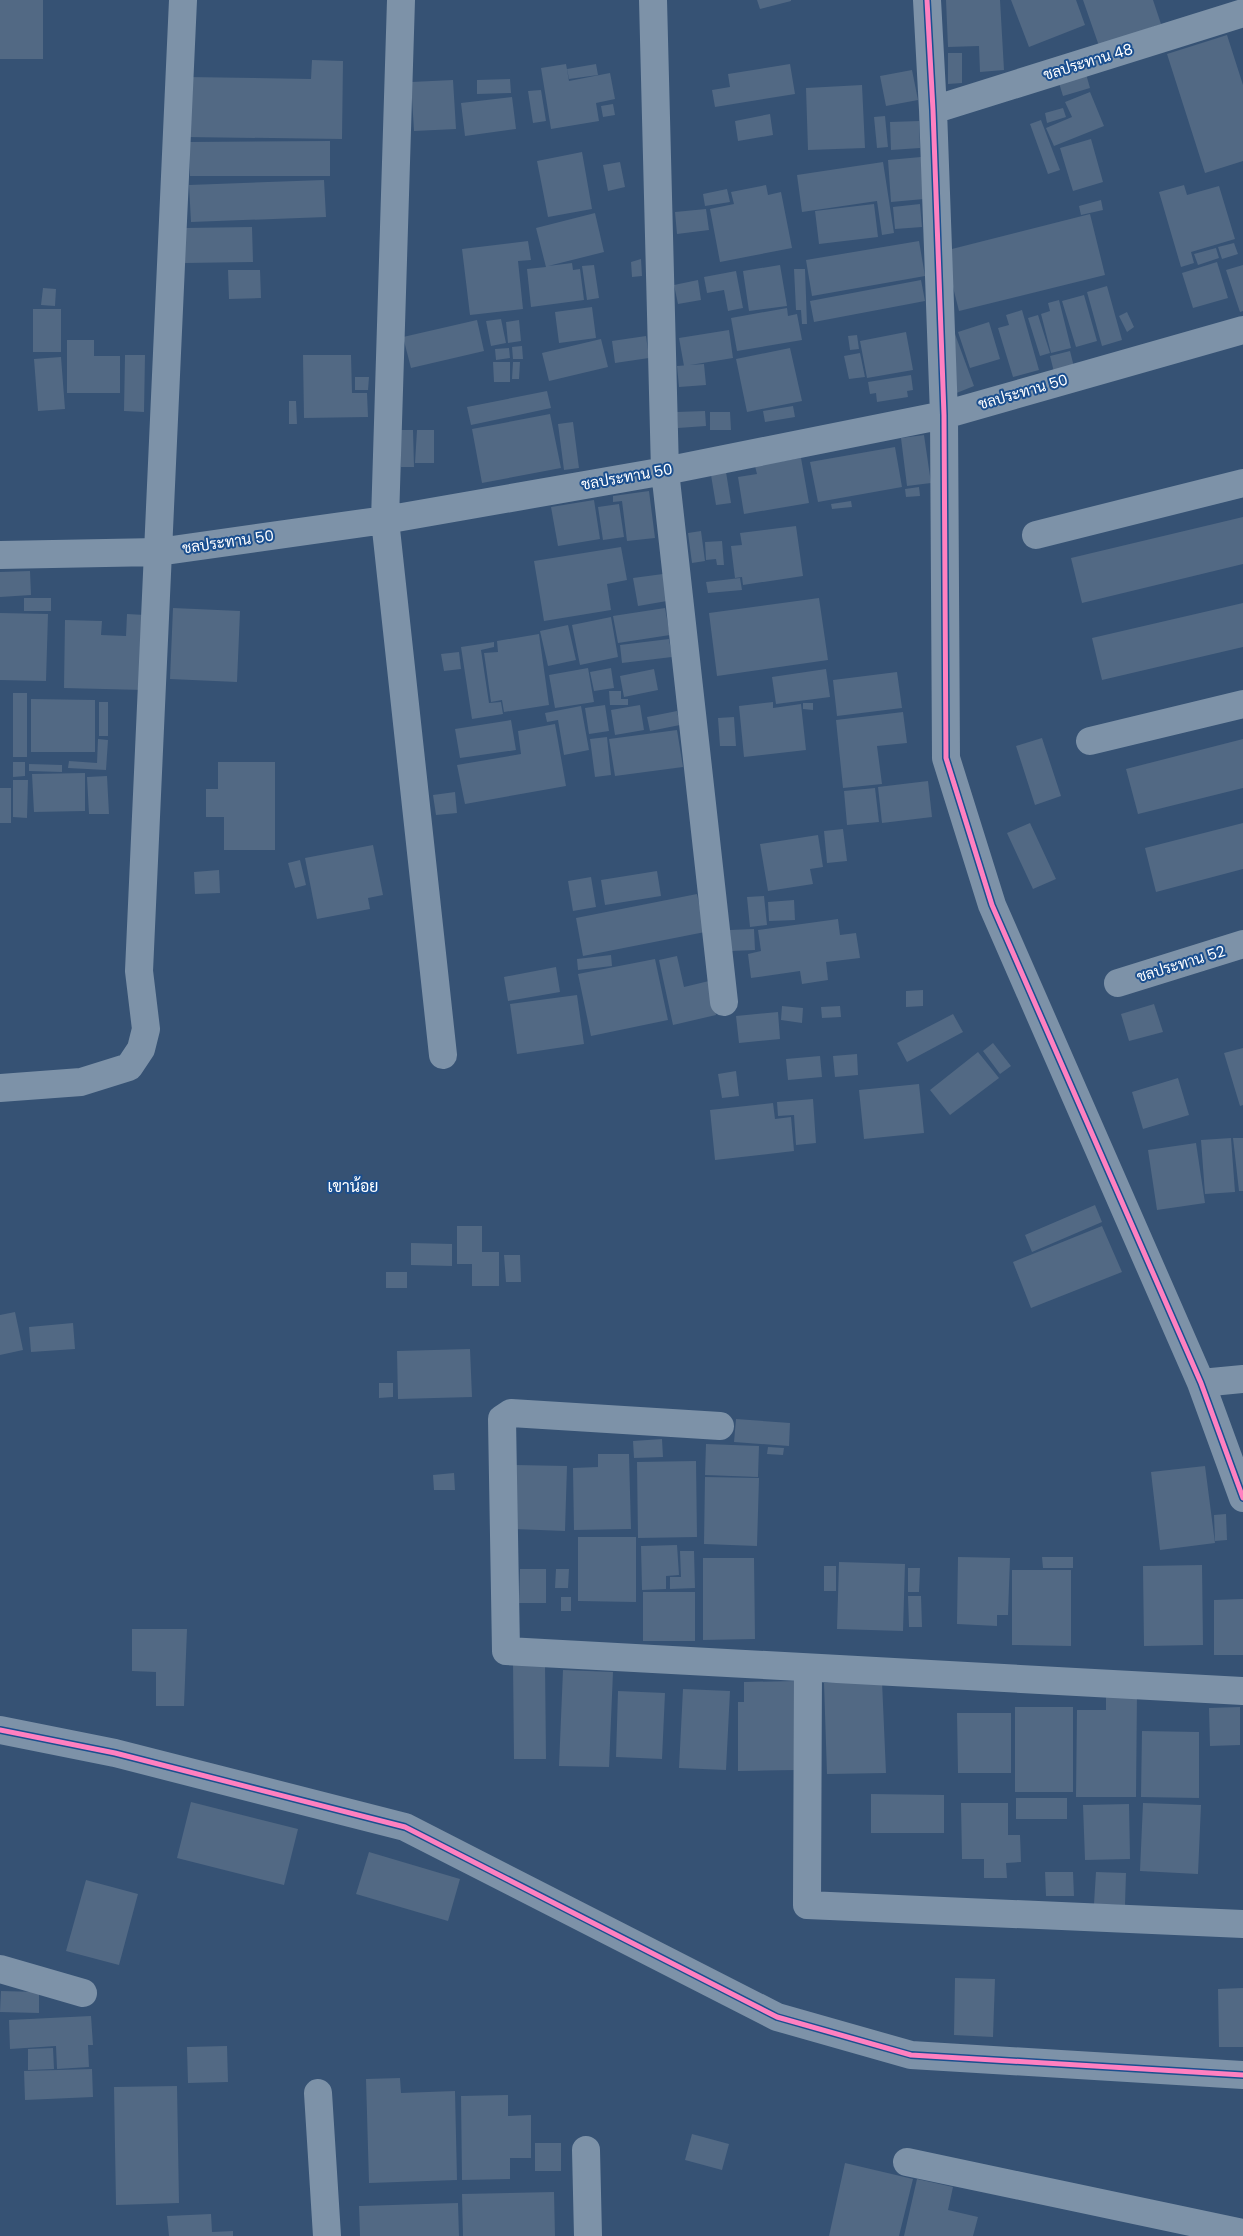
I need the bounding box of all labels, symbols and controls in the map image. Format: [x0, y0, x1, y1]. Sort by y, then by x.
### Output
street label: ชลประทาน 48 [1041, 38, 1135, 85]
street label: ชลประทาน 50 [976, 369, 1070, 414]
street label: ชลประทาน 50 [580, 458, 674, 495]
street label: ชลประทาน 50 [181, 525, 275, 558]
street label: ชลประทาน 52 [1134, 940, 1228, 987]
district label: เขาน้อย [328, 1175, 378, 1198]

